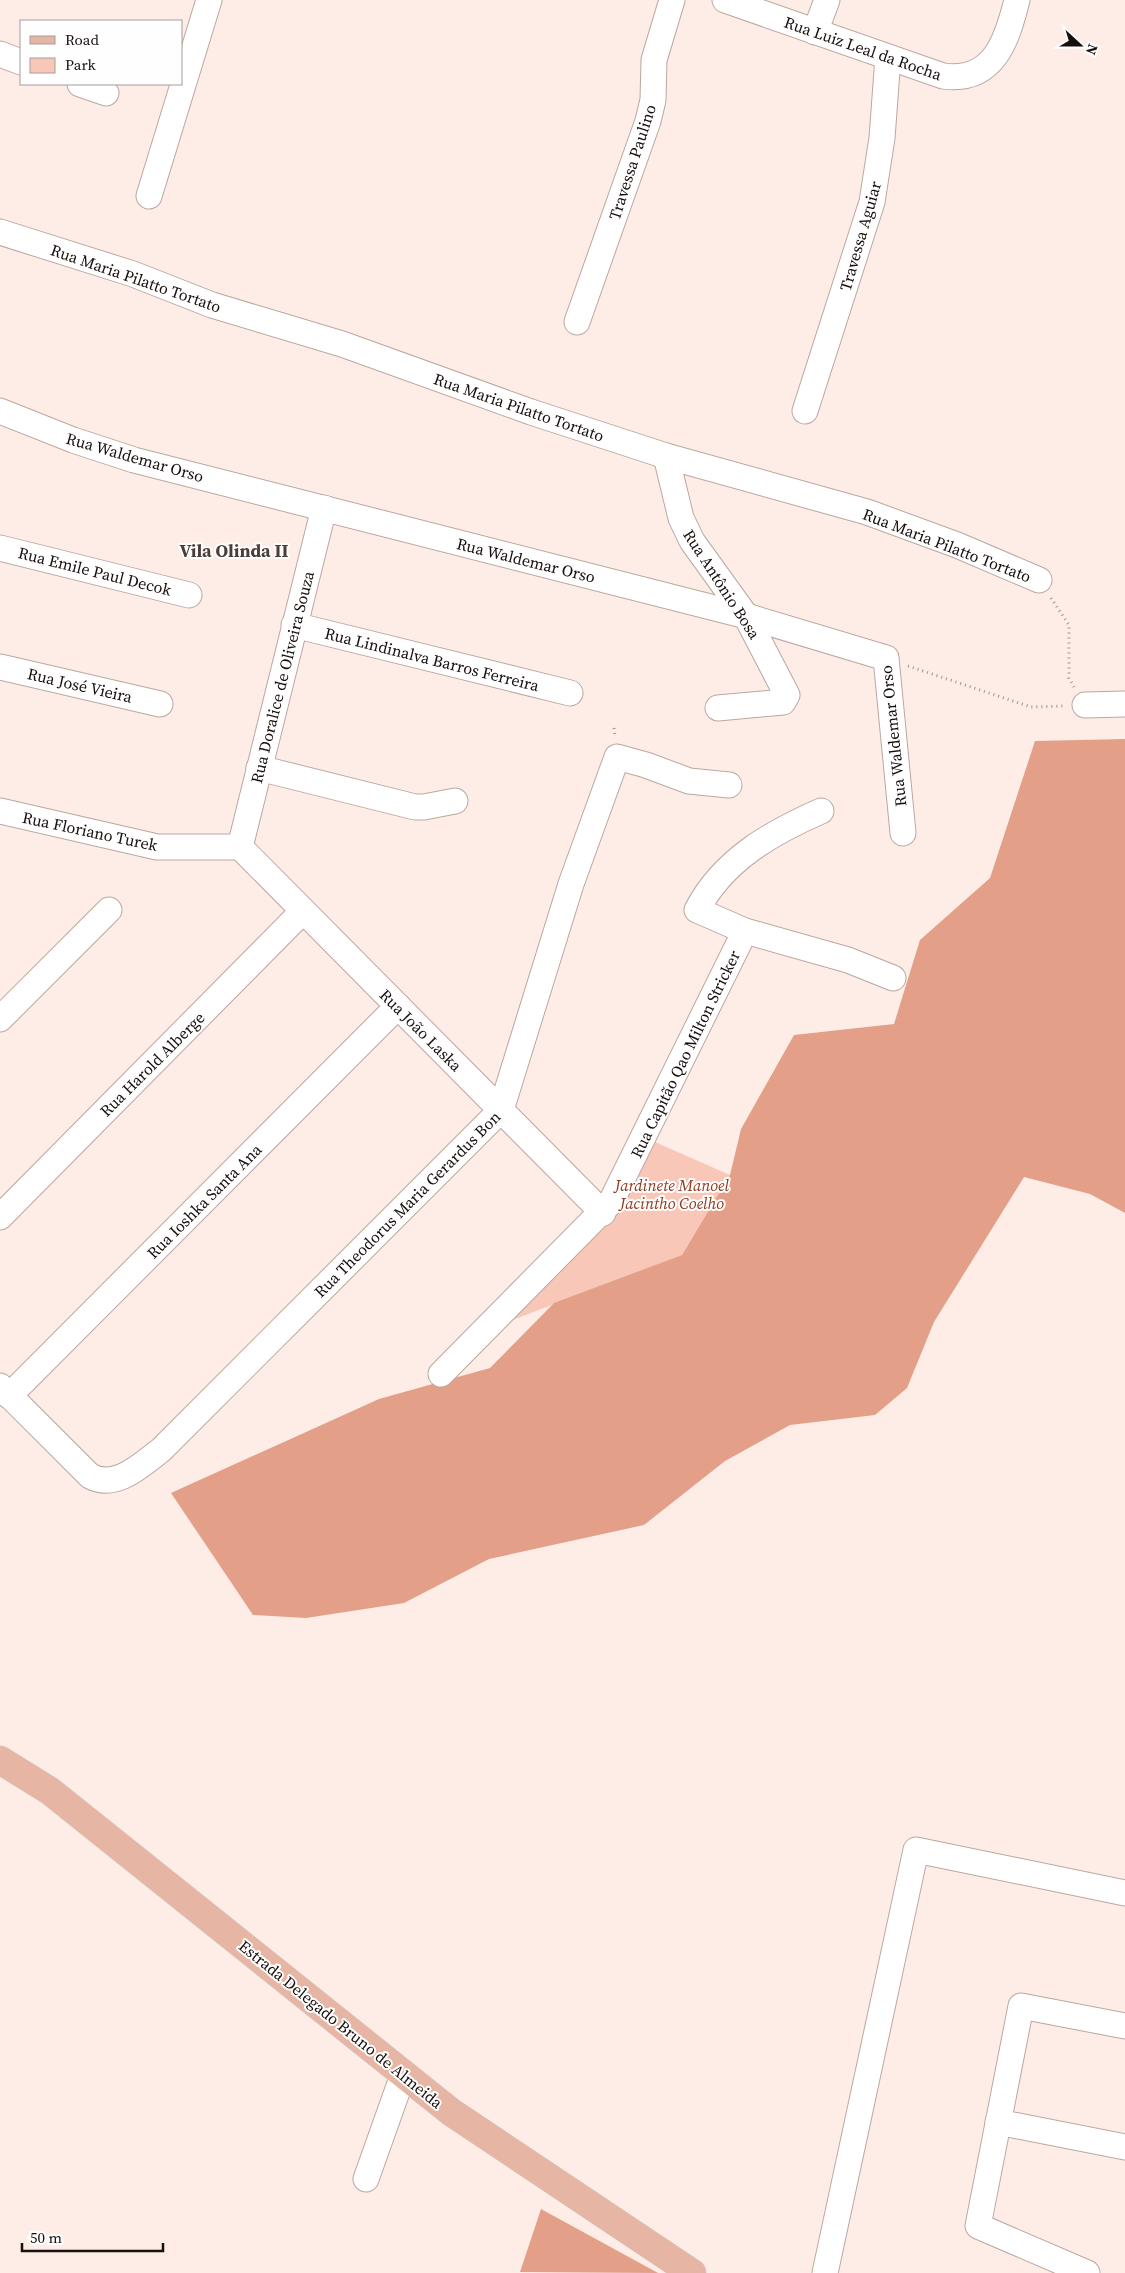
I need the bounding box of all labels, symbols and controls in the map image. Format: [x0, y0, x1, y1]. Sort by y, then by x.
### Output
street label: Rua Luiz Leal da Rocha [781, 11, 945, 86]
legend [20, 20, 182, 85]
north arrow [1055, 20, 1105, 70]
text: Road [65, 29, 99, 50]
text: N [1081, 41, 1103, 58]
text: Park [65, 54, 97, 75]
street label: Travessa Paulino [603, 101, 661, 223]
street label: Travessa Aguiar [834, 178, 886, 293]
street label: Rua Maria Pilatto Tortato [48, 239, 224, 318]
street label: Rua Maria Pilatto Tortato [431, 368, 607, 447]
street label: Rua Waldemar Orso [64, 427, 206, 487]
street label: Rua Maria Pilatto Tortato [860, 503, 1035, 587]
street label: Rua Antônio Bosa [678, 525, 766, 644]
street label: Rua Waldemar Orso [454, 532, 598, 588]
district label: Vila Olinda II [180, 538, 288, 563]
street label: Rua Emile Paul Decok [16, 541, 174, 601]
street label: Rua Doralice de Oliveira Souza [245, 568, 319, 785]
street label: Rua Lindinalva Barros Ferreira [323, 622, 542, 697]
street label: Rua José Vieira [25, 662, 135, 708]
street label: Rua Waldemar Orso [875, 664, 911, 808]
street label: Rua Floriano Turek [20, 806, 160, 856]
street label: Rua Capitão Qao Milton Stricker [625, 946, 745, 1161]
street label: Rua João Laska [375, 984, 468, 1077]
street label: Rua Harold Alberge [95, 1007, 209, 1121]
street label: Rua Theodorus Maria Gerardus Bon [309, 1106, 505, 1302]
street label: Rua Ioshka Santa Ana [142, 1138, 267, 1263]
park label: Jardinete Manoel Jacintho Coelho [613, 1174, 729, 1214]
street label: Estrada Delegado Bruno de Almeida [234, 1935, 448, 2114]
scale bar [22, 2220, 164, 2252]
text: 50 m [30, 2227, 62, 2248]

